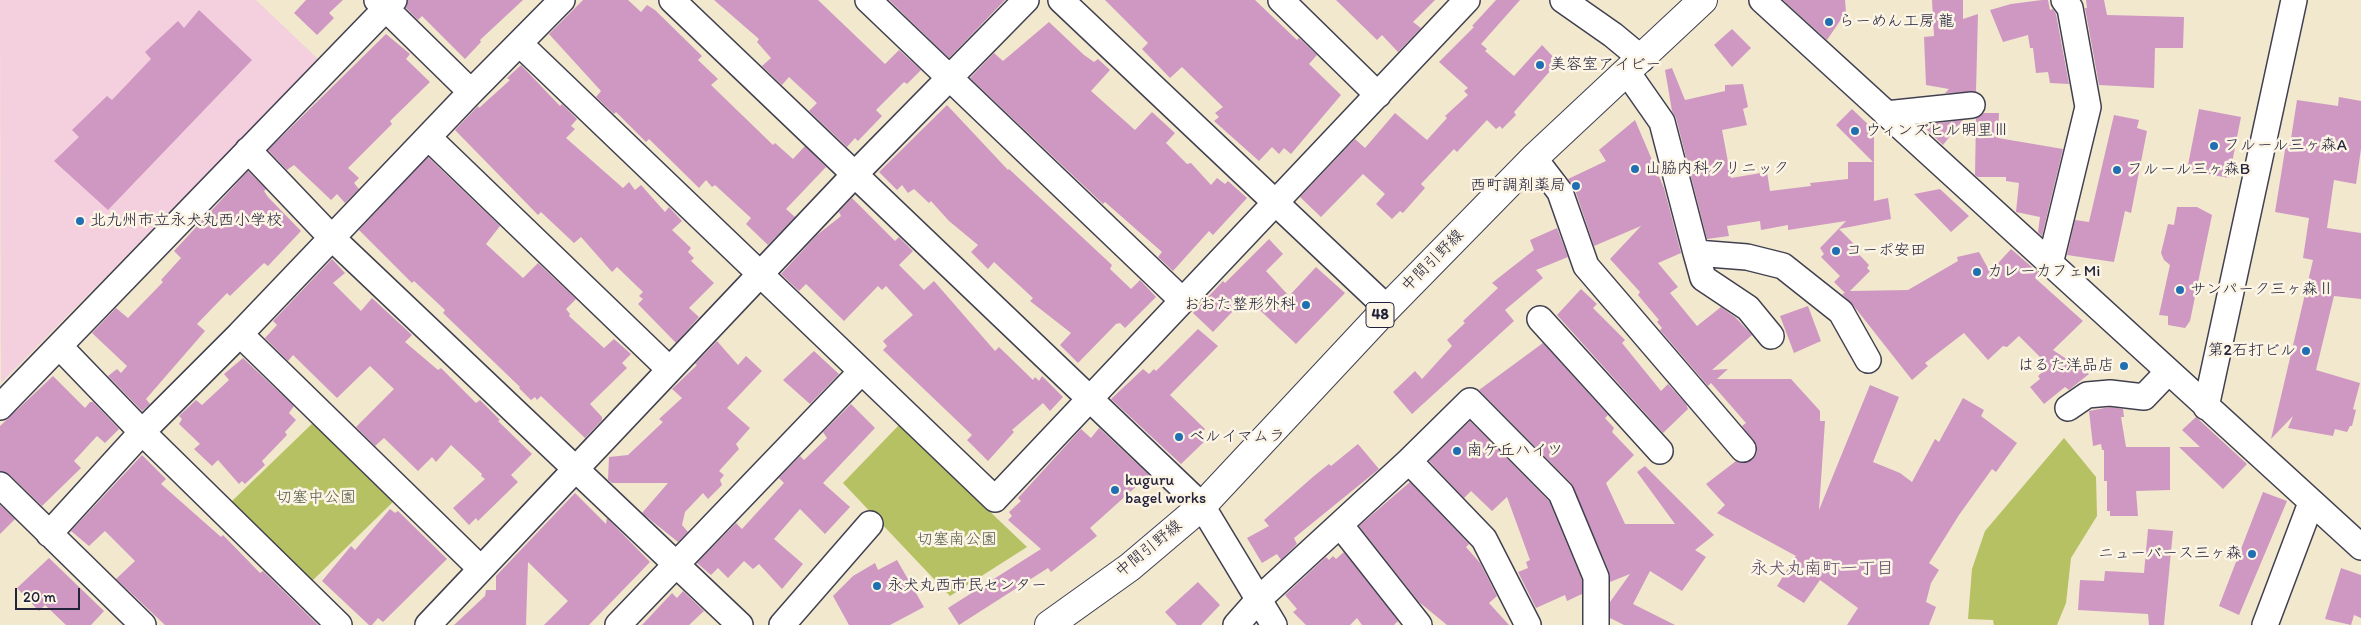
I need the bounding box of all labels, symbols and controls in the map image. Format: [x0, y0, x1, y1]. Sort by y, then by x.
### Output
place label: らーめん工房 龍 [1839, 12, 1955, 32]
marker: らーめん工房 龍 [1823, 16, 1835, 28]
place label: 美容室アイビー [1550, 55, 1661, 75]
marker: 美容室アイビー [1534, 59, 1546, 71]
place label: ウィンズヒル明里Ⅲ [1865, 121, 2009, 141]
marker: ウィンズヒル明里Ⅲ [1849, 125, 1861, 137]
place label: フルール三ヶ森A [2224, 136, 2347, 156]
marker: フルール三ヶ森A [2208, 140, 2220, 152]
place label: 山脇内科クリニック [1645, 159, 1789, 179]
place label: フルール三ヶ森B [2127, 160, 2250, 180]
marker: 山脇内科クリニック [1629, 163, 1641, 175]
marker: フルール三ヶ森B [2111, 164, 2123, 176]
place label: 西町調剤薬局 [1470, 176, 1566, 196]
marker: 西町調剤薬局 [1570, 180, 1582, 192]
place label: 北九州市立永犬丸西小学校 [90, 211, 282, 231]
marker: 北九州市立永犬丸西小学校 [74, 215, 86, 227]
street label: 中間引野線 [1398, 226, 1468, 296]
place label: コーポ安田 [1846, 241, 1926, 261]
marker: コーポ安田 [1830, 245, 1842, 257]
place label: カレーカフェMi [1987, 262, 2100, 282]
marker: カレーカフェMi [1971, 266, 1983, 278]
place label: サンパーク三ヶ森Ⅱ [2190, 280, 2334, 300]
marker: サンパーク三ヶ森Ⅱ [2174, 284, 2186, 296]
place label: おおた整形外科 [1184, 295, 1296, 315]
marker: おおた整形外科 [1300, 299, 1312, 311]
road number: 48 [1366, 302, 1394, 328]
place label: 第2石打ビル [2208, 341, 2296, 361]
marker: 第2石打ビル [2300, 345, 2312, 357]
place label: はるた洋品店 [2018, 356, 2114, 376]
marker: はるた洋品店 [2118, 360, 2130, 372]
place label: ベルイマムラ [1189, 427, 1285, 447]
marker: ベルイマムラ [1173, 431, 1185, 443]
place label: 南ケ丘ハイツ [1467, 441, 1563, 461]
marker: 南ケ丘ハイツ [1451, 445, 1463, 457]
place label: kuguru bagel works [1125, 471, 1206, 509]
marker: kuguru bagel works [1109, 484, 1121, 496]
park label: 切塞中公園 [276, 488, 356, 508]
street label: 中間引野線 [1112, 516, 1186, 582]
park label: 切塞南公園 [917, 530, 997, 550]
place label: ニューバース三ヶ森 [2098, 544, 2242, 564]
marker: ニューバース三ヶ森 [2246, 548, 2258, 560]
district label: 永犬丸南町一丁目 [1750, 558, 1894, 580]
place label: 永犬丸西市民センター [887, 576, 1047, 596]
scale bar [18, 578, 82, 610]
marker: 永犬丸西市民センター [871, 580, 883, 592]
text: 20 m [23, 588, 56, 606]

